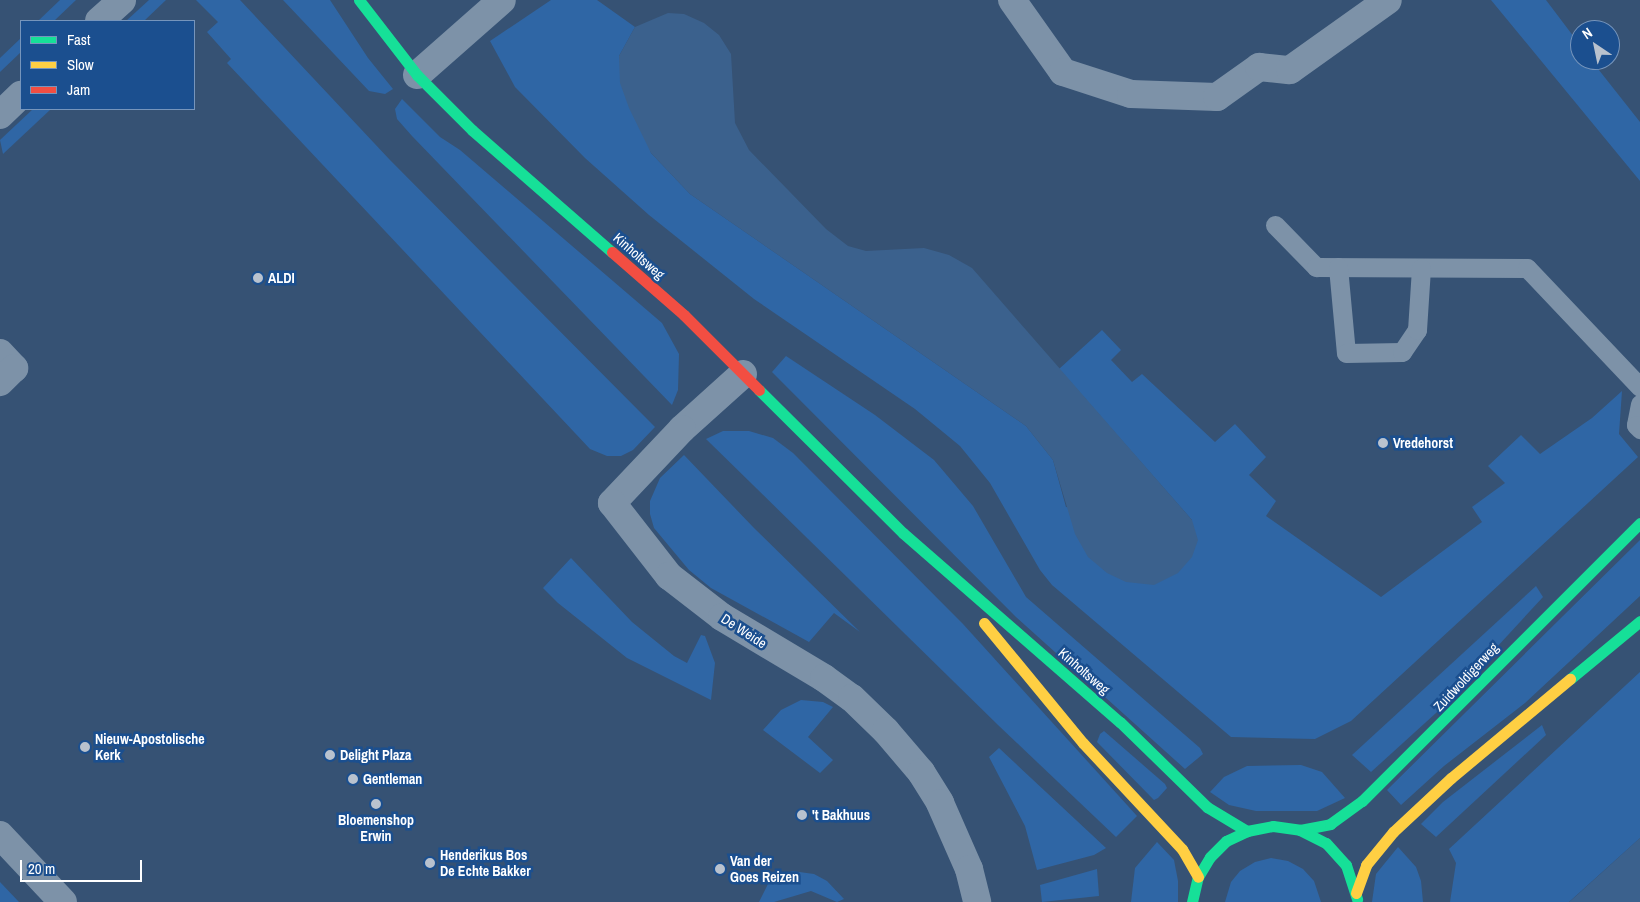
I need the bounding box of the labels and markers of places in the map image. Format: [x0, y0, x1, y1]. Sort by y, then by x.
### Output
place label: ALDI [268, 270, 295, 286]
marker: ALDI [252, 272, 264, 284]
place label: Vredehorst [1393, 435, 1453, 451]
marker: Vredehorst [1377, 437, 1389, 449]
place label: Nieuw-Apostolische Kerk [95, 731, 205, 764]
marker: Nieuw-Apostolische Kerk [79, 741, 91, 753]
place label: Delight Plaza [340, 747, 411, 763]
marker: Delight Plaza [324, 749, 336, 761]
place label: Gentleman [363, 771, 422, 787]
marker: Gentleman [347, 773, 359, 785]
marker: Bloemenshop Erwin [370, 798, 382, 810]
place label: 't Bakhuus [812, 807, 870, 823]
marker: 't Bakhuus [796, 809, 808, 821]
place label: Bloemenshop Erwin [338, 812, 414, 844]
place label: Henderikus Bos De Echte Bakker [440, 847, 531, 880]
place label: Van der Goes Reizen [730, 853, 799, 886]
marker: Henderikus Bos De Echte Bakker [424, 857, 436, 869]
marker: Van der Goes Reizen [714, 863, 726, 875]

